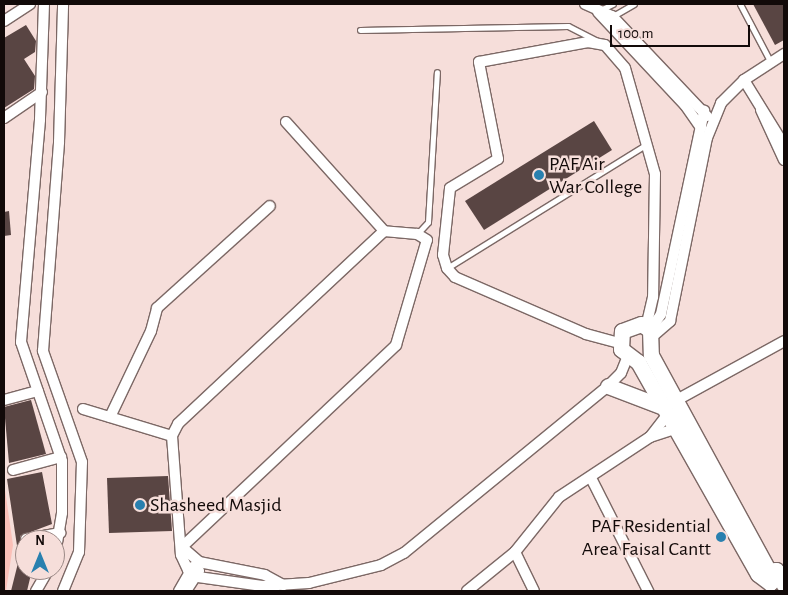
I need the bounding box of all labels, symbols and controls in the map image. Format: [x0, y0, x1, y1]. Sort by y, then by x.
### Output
scale bar [613, 15, 753, 47]
text: 100 m [618, 26, 653, 41]
place label: PAF Air War College [549, 152, 642, 199]
marker: PAF Air War College [533, 169, 545, 181]
place label: Shasheed Masjid [150, 493, 281, 517]
marker: Shasheed Masjid [134, 499, 146, 511]
place label: PAF Residential Area Faisal Cantt [582, 514, 711, 561]
north arrow [15, 530, 65, 580]
marker: PAF Residential Area Faisal Cantt [715, 531, 727, 543]
text: N [35, 534, 45, 548]

